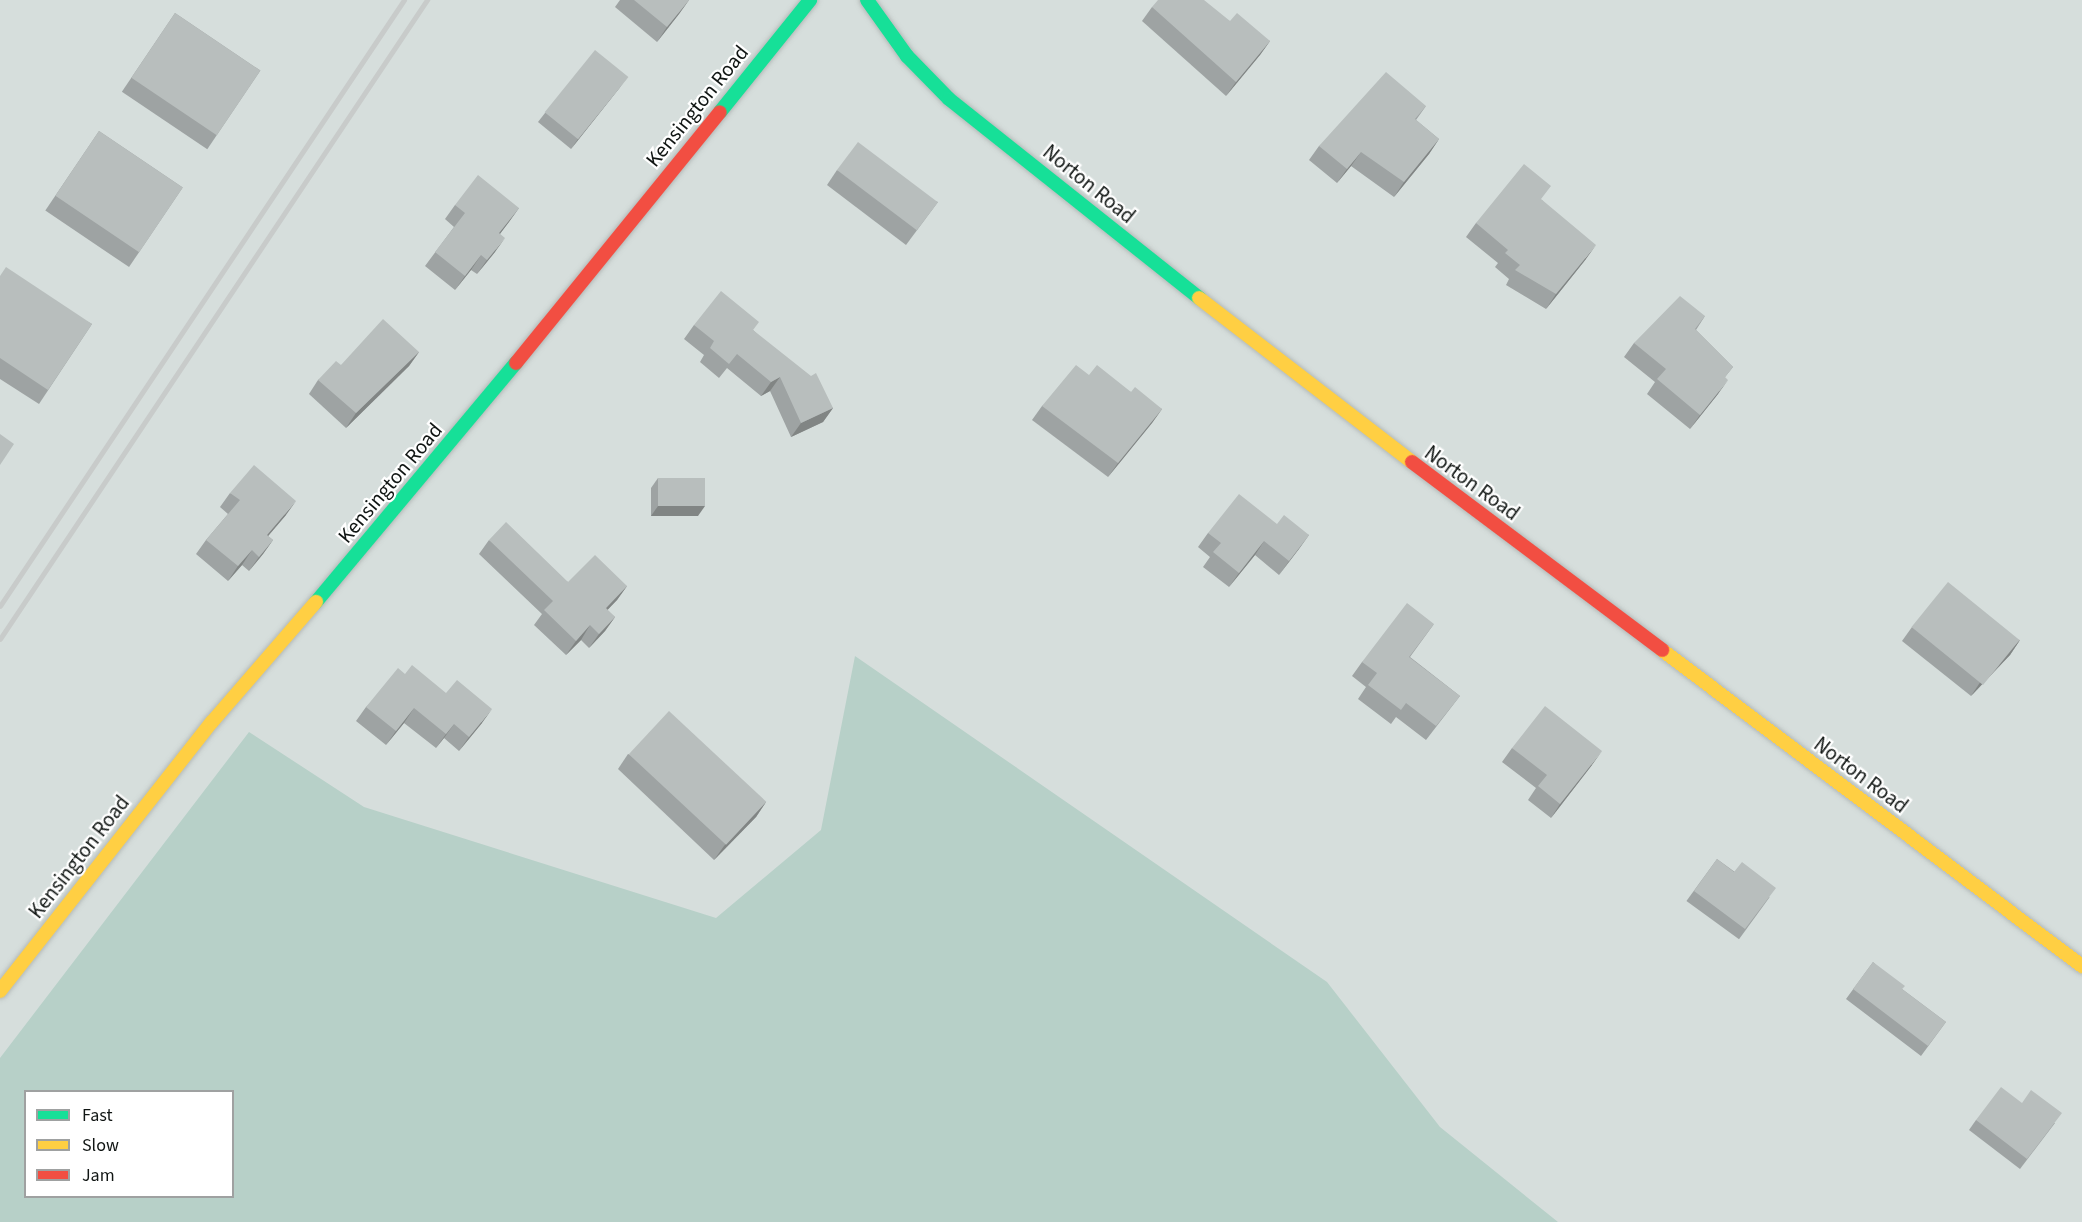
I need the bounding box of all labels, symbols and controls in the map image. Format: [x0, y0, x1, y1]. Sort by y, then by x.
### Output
street label: Kensington Road [640, 40, 754, 172]
street label: Norton Road [1038, 139, 1140, 229]
street label: Kensington Road [332, 418, 448, 548]
street label: Norton Road [1420, 440, 1524, 526]
street label: Norton Road [1809, 731, 1913, 819]
street label: Kensington Road [23, 791, 135, 923]
legend [24, 1090, 234, 1198]
text: Fast [82, 1103, 113, 1128]
text: Slow [82, 1133, 119, 1158]
text: Jam [82, 1163, 115, 1188]

